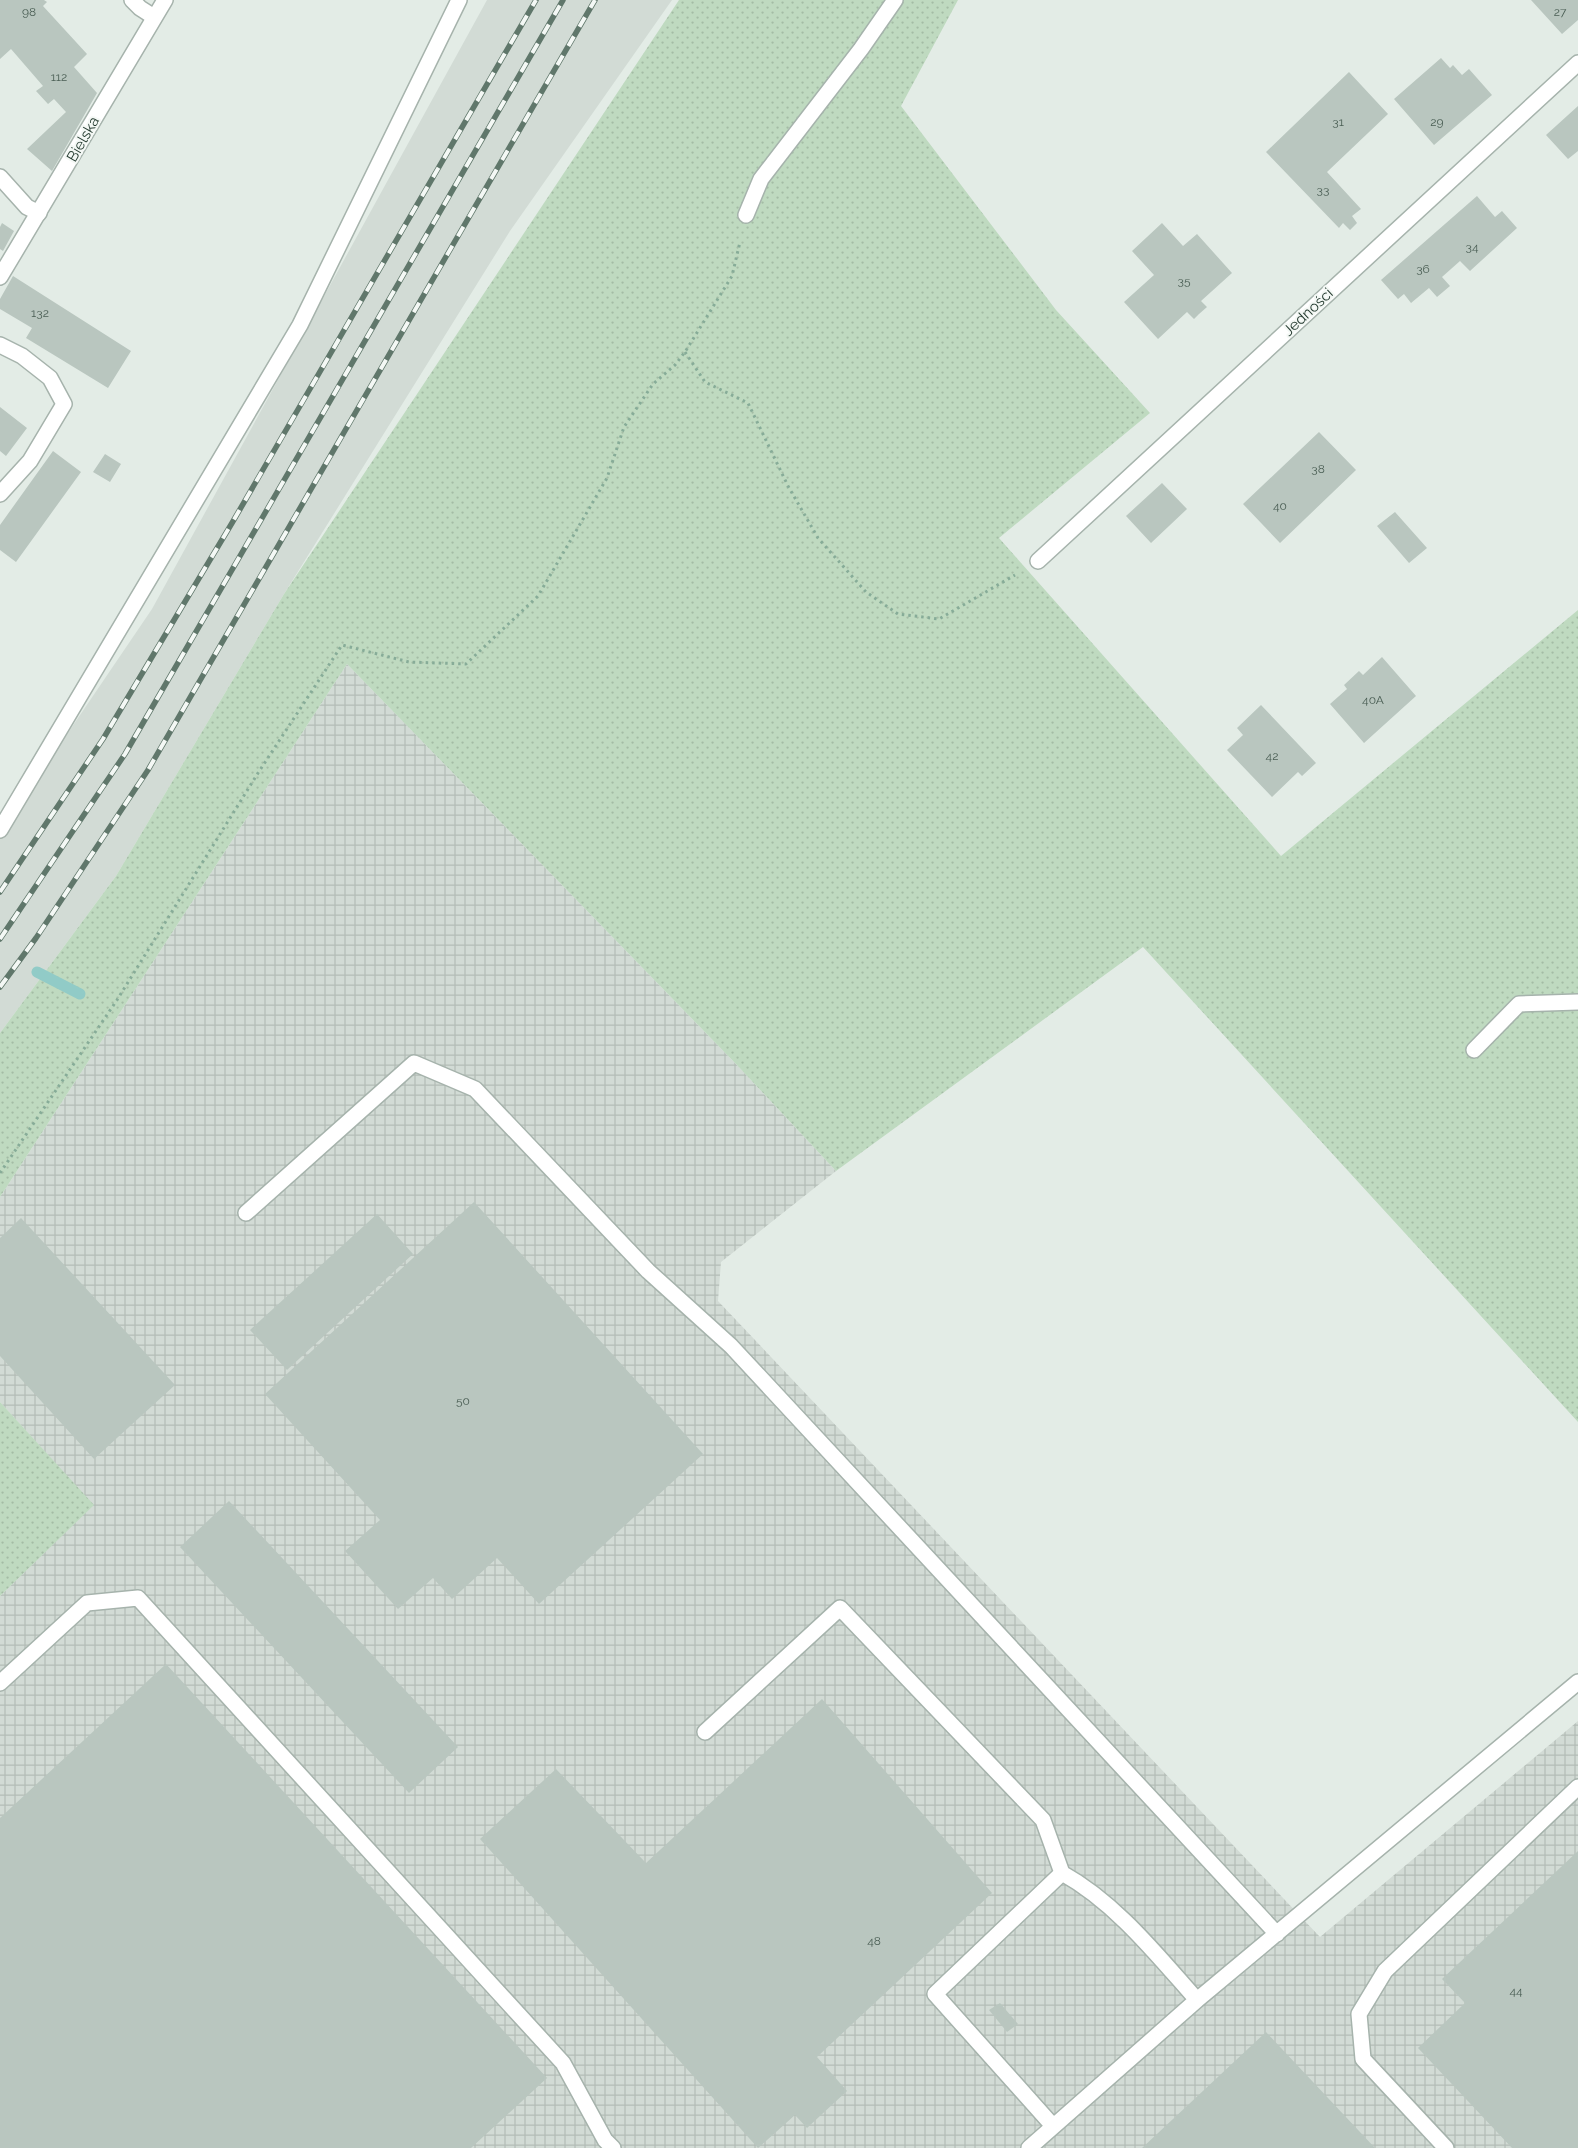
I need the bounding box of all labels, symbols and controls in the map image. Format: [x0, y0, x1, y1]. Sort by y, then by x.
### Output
house number: 98 [22, 5, 36, 19]
house number: 27 [1554, 5, 1567, 19]
house number: 112 [51, 70, 67, 84]
street label: Bielska [63, 113, 103, 165]
house number: 31 [1332, 115, 1344, 129]
house number: 29 [1430, 115, 1444, 129]
house number: 33 [1317, 183, 1329, 197]
house number: 34 [1466, 240, 1479, 254]
house number: 36 [1416, 262, 1430, 276]
house number: 35 [1178, 274, 1191, 288]
street label: Jedności [1279, 284, 1337, 340]
house number: 132 [31, 306, 49, 320]
house number: 38 [1311, 462, 1325, 476]
house number: 40 [1273, 499, 1287, 513]
house number: 40A [1362, 693, 1384, 707]
house number: 42 [1266, 749, 1278, 763]
house number: 50 [456, 1394, 470, 1408]
house number: 48 [867, 1934, 881, 1948]
house number: 44 [1509, 1984, 1523, 1998]

